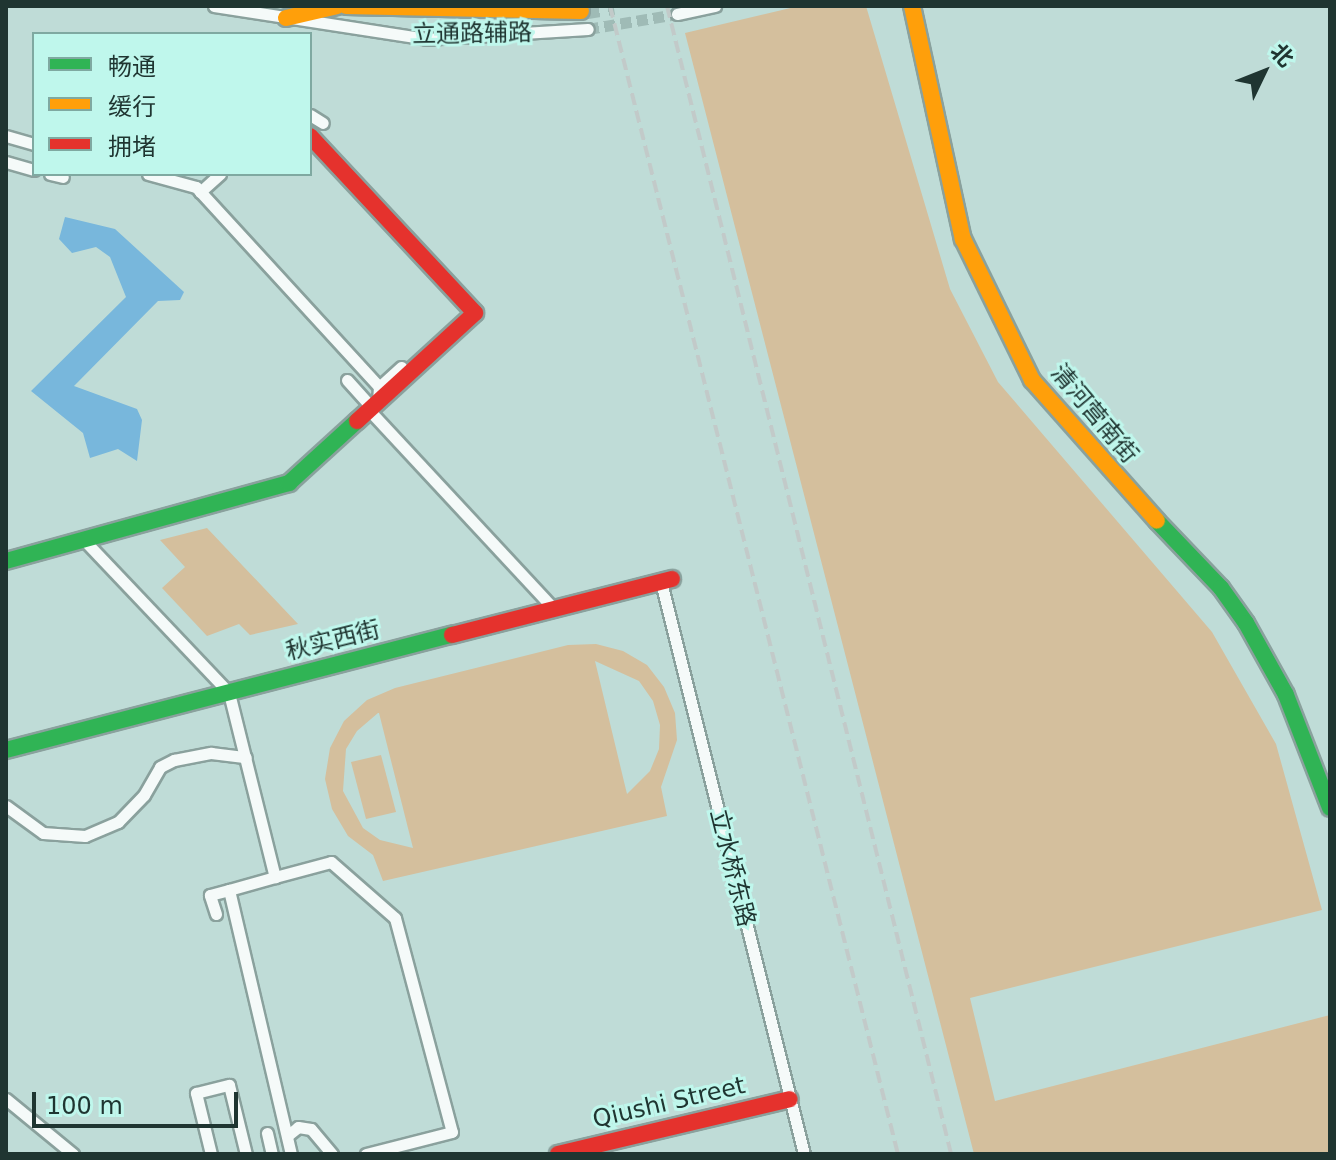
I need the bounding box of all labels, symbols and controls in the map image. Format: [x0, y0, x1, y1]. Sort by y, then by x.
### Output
street label: 立通路辅路 [412, 19, 532, 49]
legend [32, 32, 312, 176]
north arrow [1224, 32, 1304, 112]
text: 北 [1265, 39, 1299, 72]
text: 畅通 [108, 53, 156, 81]
text: 缓行 [108, 93, 156, 121]
text: 拥堵 [108, 133, 156, 161]
street label: 清河营南街 [1044, 359, 1144, 469]
street label: 秋实西街 [283, 615, 383, 667]
street label: 立水桥东路 [704, 806, 760, 930]
street label: Qiushi Street [590, 1071, 748, 1135]
scale bar [36, 1076, 242, 1126]
text: 100 m [46, 1092, 123, 1120]

